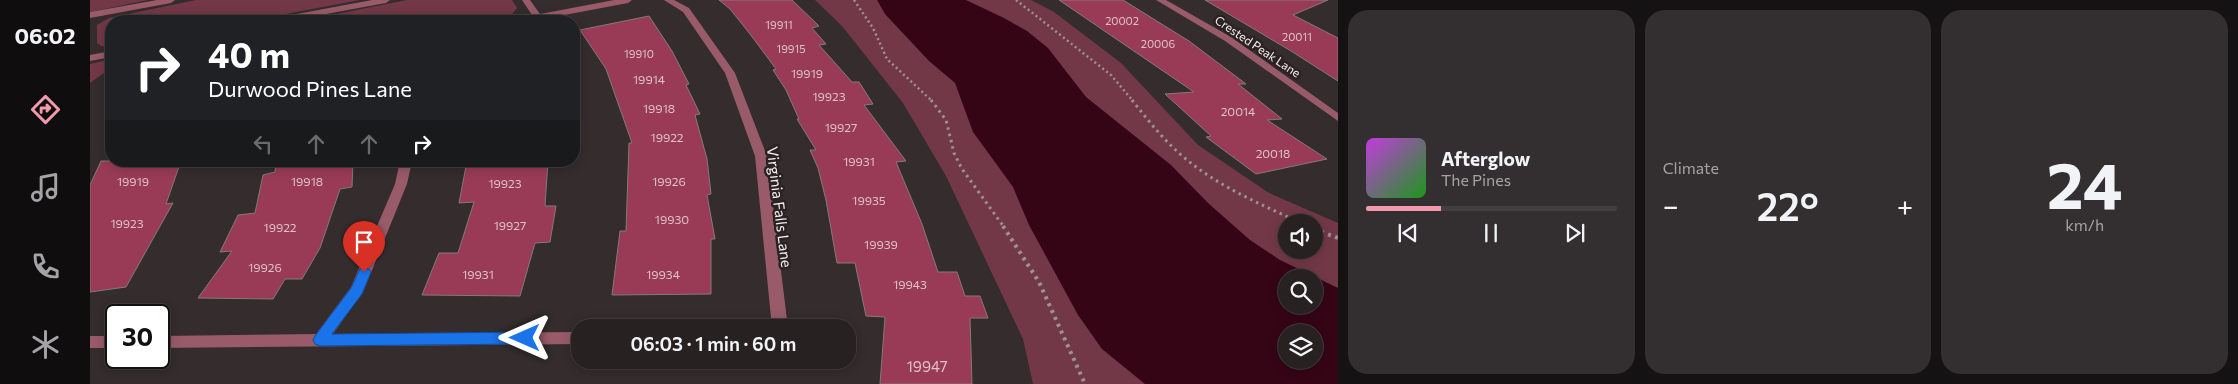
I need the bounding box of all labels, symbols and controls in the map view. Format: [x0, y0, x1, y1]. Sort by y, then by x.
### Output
street label: Crested Peak Lane [1213, 12, 1303, 80]
house number: 20002 [1105, 14, 1139, 27]
house number: 19911 [765, 18, 793, 31]
text: 06:02 [14, 22, 76, 49]
house number: 20011 [1282, 30, 1312, 43]
text: 40 m [208, 32, 290, 75]
icon: right [125, 35, 190, 100]
house number: 20006 [1141, 37, 1175, 50]
house number: 19915 [776, 42, 806, 55]
house number: 19910 [624, 47, 654, 60]
house number: 19919 [791, 66, 823, 80]
house number: 19914 [633, 72, 665, 86]
text: Durwood Pines Lane [208, 75, 412, 102]
house number: 19923 [812, 89, 846, 103]
icon: directions [28, 92, 63, 127]
house number: 19918 [643, 101, 675, 115]
house number: 20014 [1221, 104, 1255, 118]
house number: 19927 [825, 120, 857, 134]
icon: left [249, 130, 277, 158]
icon: ahead [302, 130, 330, 158]
icon: ahead [355, 130, 383, 158]
icon: right [408, 130, 436, 158]
house number: 19922 [651, 130, 684, 144]
text: 24 [2047, 143, 2123, 222]
street label: Virginia Falls Lane [764, 146, 796, 269]
house number: 20018 [1256, 146, 1290, 160]
text: Afterglow [1441, 147, 1530, 170]
house number: 19931 [843, 154, 875, 168]
text: Climate [1663, 158, 1719, 177]
icon: music [28, 170, 63, 205]
text: The Pines [1441, 170, 1511, 189]
house number: 19919 [117, 174, 149, 188]
house number: 19918 [291, 174, 323, 188]
house number: 19926 [652, 174, 686, 188]
house number: 19923 [488, 176, 522, 190]
text: 22° [1757, 182, 1819, 229]
text: − [1663, 188, 1679, 222]
text: + [1897, 188, 1913, 222]
house number: 19935 [852, 193, 886, 207]
house number: 19930 [655, 212, 689, 226]
map controls [1278, 214, 1323, 369]
button: sound [1278, 214, 1323, 259]
text: km/h [2065, 215, 2104, 234]
house number: 19923 [110, 216, 144, 230]
house number: 19927 [494, 218, 526, 232]
icon: previous [1394, 219, 1422, 247]
icon: pause [1477, 219, 1505, 247]
icon: next [1561, 219, 1589, 247]
house number: 19922 [264, 220, 297, 234]
pin [343, 221, 385, 272]
icon: arrive [350, 228, 378, 256]
house number: 19939 [864, 237, 898, 251]
icon: phone [28, 249, 63, 284]
house number: 19926 [248, 260, 282, 274]
house number: 19931 [462, 267, 494, 281]
house number: 19934 [646, 267, 680, 281]
button: search [1278, 269, 1323, 314]
house number: 19943 [893, 277, 927, 291]
speed limit sign: 30 [105, 304, 170, 369]
position arrow [498, 311, 550, 363]
button: layers [1278, 324, 1323, 369]
icon: climate [28, 327, 63, 362]
text: 06:03 · 1 min · 60 m [631, 332, 796, 355]
house number: 19947 [906, 357, 948, 375]

